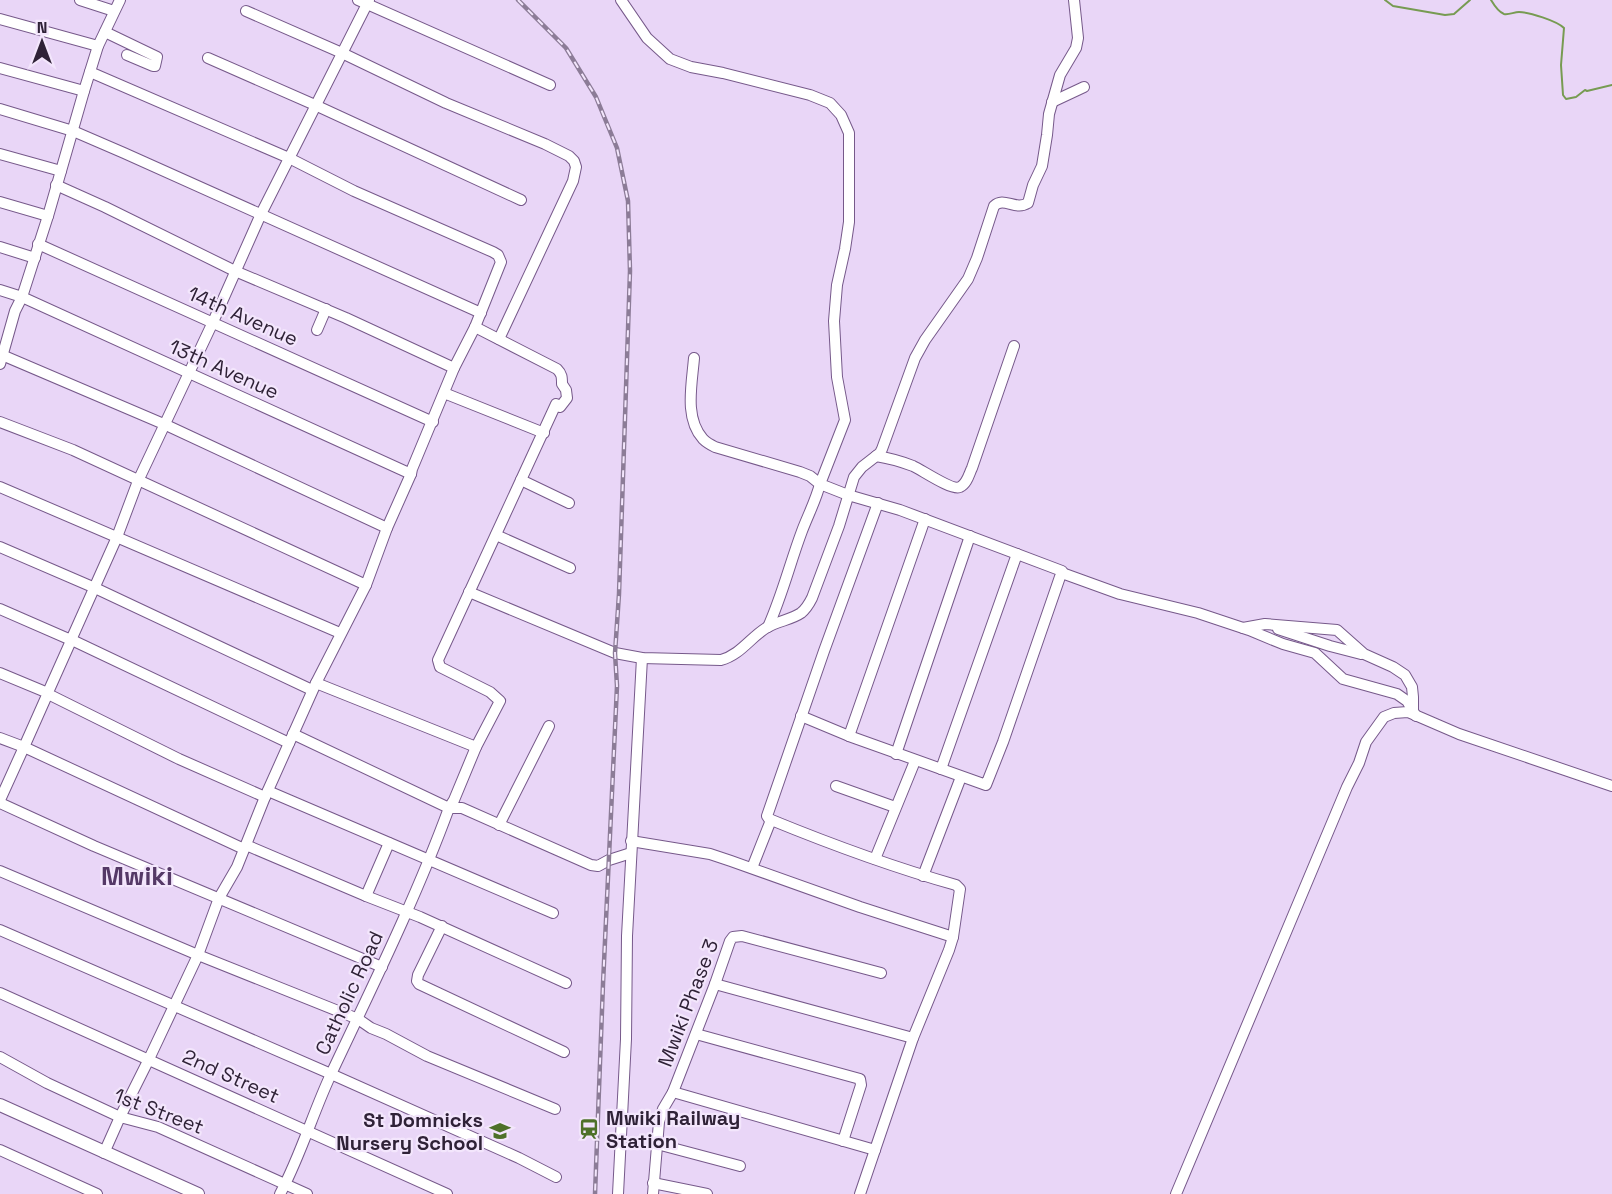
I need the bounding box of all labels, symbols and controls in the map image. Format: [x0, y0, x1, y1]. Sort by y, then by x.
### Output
north arrow [12, 12, 72, 72]
text: N [37, 17, 47, 38]
street label: 14th Avenue [184, 280, 302, 352]
street label: 13th Avenue [165, 333, 283, 405]
district label: Mwiki [101, 859, 173, 893]
street label: Catholic Road [309, 927, 389, 1059]
street label: Mwiki Phase 3 [652, 936, 724, 1070]
street label: 2nd Street [178, 1043, 284, 1109]
street label: 1st Street [110, 1082, 208, 1140]
place label: Mwiki Railway Station [606, 1105, 740, 1154]
place label: St Domnicks Nursery School [336, 1107, 483, 1156]
station icon: Mwiki Railway Station [577, 1117, 601, 1141]
school or university icon: St Domnicks Nursery School [488, 1119, 512, 1143]

